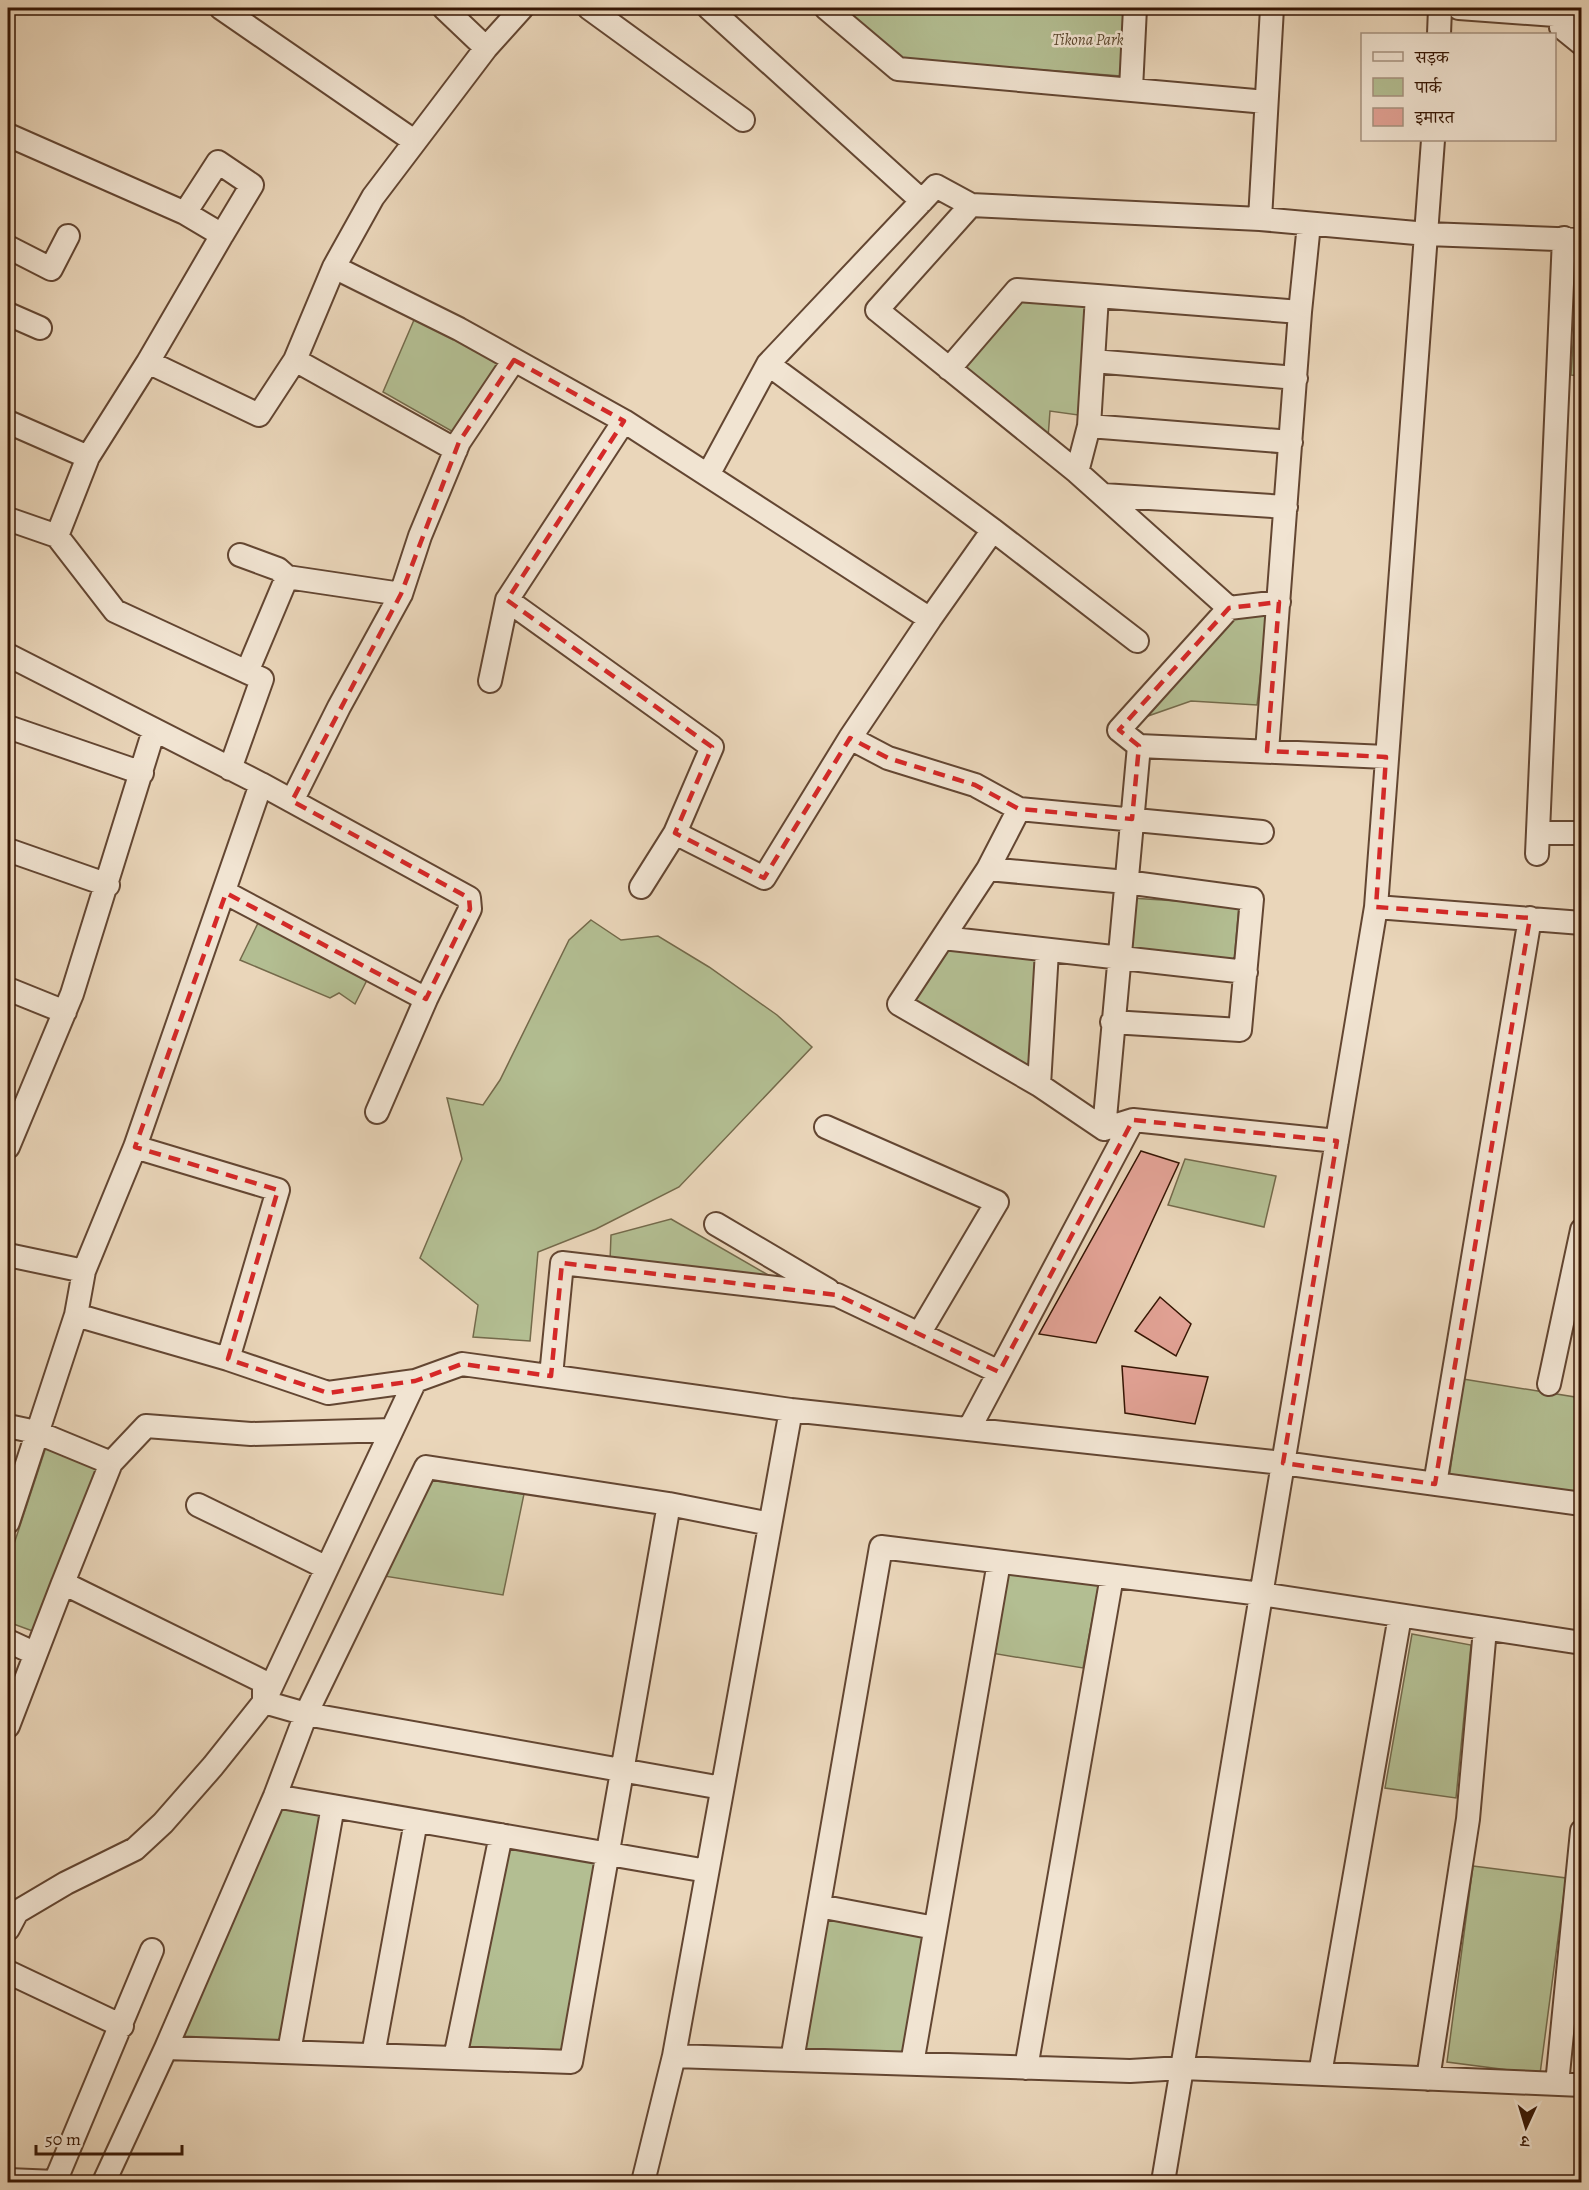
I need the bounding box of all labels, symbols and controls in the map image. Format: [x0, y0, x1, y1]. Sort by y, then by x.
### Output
park label: Tikona Park [1052, 29, 1124, 51]
legend [1361, 33, 1556, 141]
text: सड़क [1414, 45, 1450, 69]
text: पार्क [1414, 75, 1443, 99]
text: इमारत [1414, 105, 1455, 129]
north arrow [1496, 2097, 1556, 2157]
scale bar [36, 2118, 182, 2156]
text: 50 m [45, 2127, 81, 2151]
text: उ [1518, 2130, 1531, 2152]

